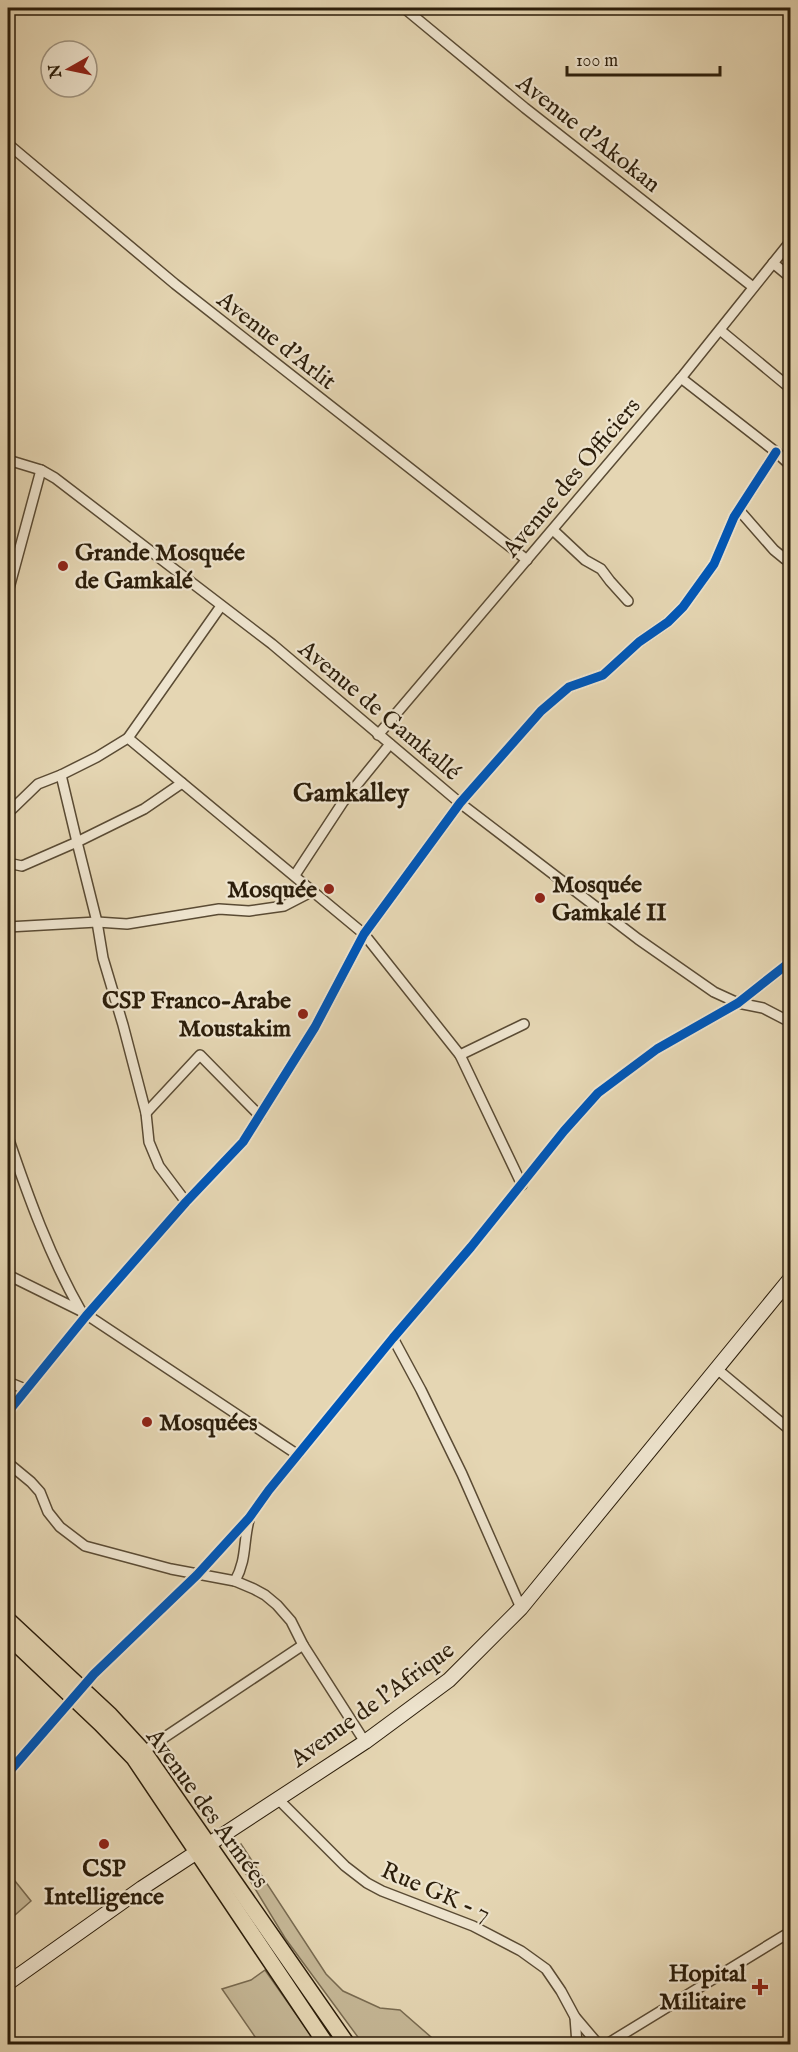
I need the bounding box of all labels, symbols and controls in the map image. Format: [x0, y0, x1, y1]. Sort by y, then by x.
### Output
north arrow [39, 39, 99, 99]
scale bar [567, 39, 720, 77]
text: 100 m [576, 50, 618, 73]
text: N [45, 62, 67, 80]
street label: Avenue d'Akokan [509, 68, 667, 200]
street label: Avenue d'Arlit [209, 284, 342, 397]
street label: Avenue des Officiers [495, 392, 648, 565]
place label: Grande Mosquée de Gamkalé [75, 538, 245, 597]
marker: Grande Mosquée de Gamkalé [56, 559, 70, 573]
street label: Avenue de Gamkallé [291, 633, 467, 788]
district label: Gamkalley [293, 777, 410, 810]
place label: Mosquée Gamkalé II [552, 870, 667, 929]
place label: Mosquée [227, 875, 317, 906]
marker: Mosquée [322, 882, 336, 896]
marker: Mosquée Gamkalé II [533, 891, 547, 905]
place label: CSP Franco-Arabe Moustakim [102, 986, 291, 1045]
marker: CSP Franco-Arabe Moustakim [296, 1007, 310, 1021]
place label: Mosquées [159, 1408, 258, 1439]
marker: Mosquées [140, 1415, 154, 1429]
street label: Avenue de l'Afrique [284, 1635, 461, 1776]
street label: Avenue des Armées [138, 1722, 275, 1895]
marker: CSP Intelligence [97, 1837, 111, 1851]
place label: CSP Intelligence [44, 1854, 164, 1913]
street label: Rue GK - 7 [376, 1855, 495, 1929]
place label: Hopital Militaire [659, 1959, 746, 2018]
marker: Hopital Militaire [751, 1978, 769, 1996]

